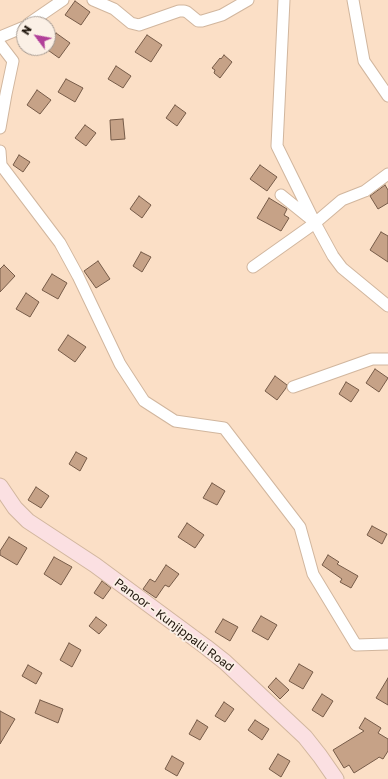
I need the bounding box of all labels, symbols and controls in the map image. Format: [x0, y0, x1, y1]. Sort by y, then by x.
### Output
north arrow [16, 16, 56, 56]
text: N [19, 23, 34, 37]
street label: Panoor - Kunjippalli Road [112, 575, 236, 675]

